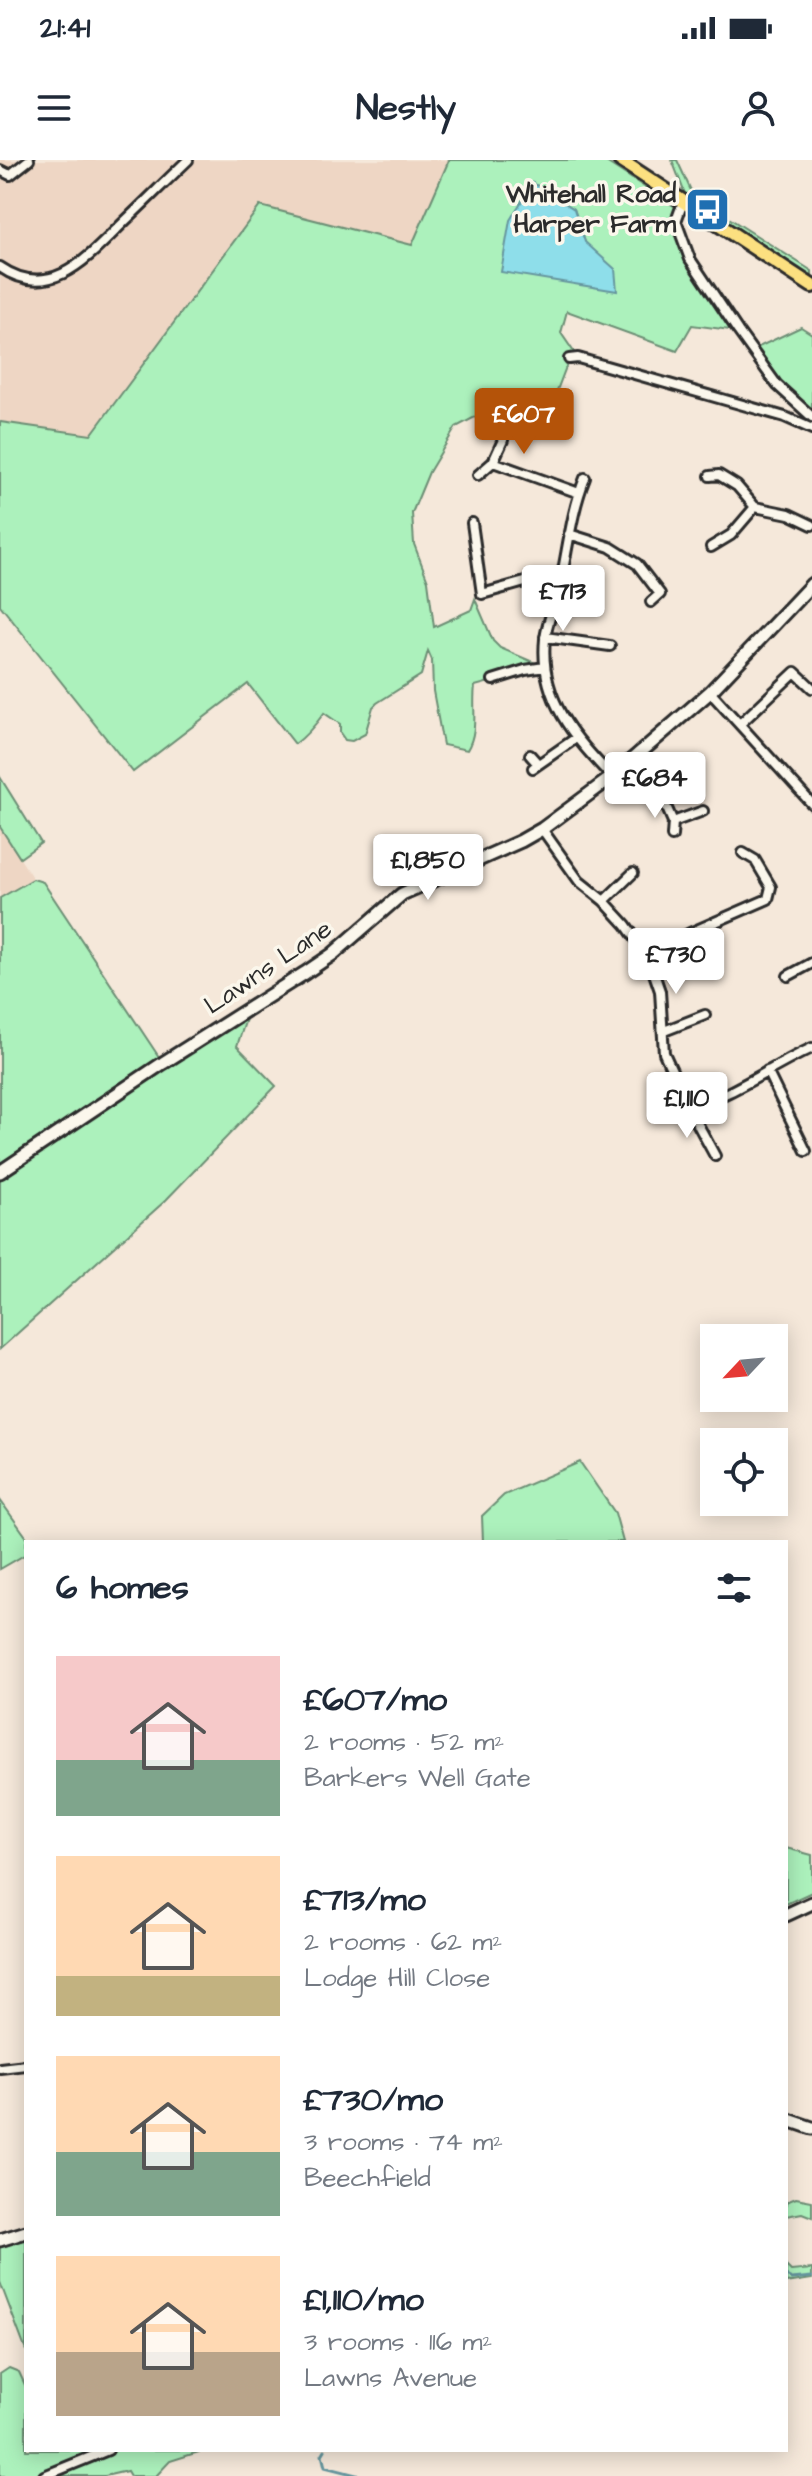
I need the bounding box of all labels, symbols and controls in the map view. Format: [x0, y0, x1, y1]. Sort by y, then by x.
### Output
text: 21:41 [40, 7, 90, 49]
text: Nestly [356, 83, 456, 134]
icon: menu [32, 86, 76, 130]
icon: person [736, 86, 780, 130]
place label: Whitehall Road Harper Farm [505, 176, 677, 242]
bus stop icon: Whitehall Road Harper Farm [683, 185, 731, 233]
pin: £607 [477, 388, 571, 456]
text: £607 [493, 396, 555, 432]
pin: £713 [516, 565, 610, 633]
text: £713 [540, 573, 586, 609]
pin: £684 [608, 752, 702, 820]
text: £684 [623, 760, 687, 796]
pin: £1,850 [363, 834, 493, 902]
text: £1,850 [391, 842, 465, 878]
street label: Lawns Lane [197, 911, 339, 1023]
pin: £730 [629, 928, 723, 996]
text: £730 [646, 936, 706, 972]
pin: £1,110 [622, 1072, 752, 1140]
text: £1,110 [664, 1080, 710, 1116]
north arrow [700, 1324, 788, 1412]
map controls [700, 1324, 788, 1516]
button: locate [700, 1428, 788, 1516]
text: 6 homes [56, 1564, 189, 1612]
icon: filters [712, 1566, 756, 1610]
text: £607/mo [304, 1676, 447, 1724]
icon: home [120, 1688, 216, 1784]
text: 2 rooms · 52 m² [304, 1724, 504, 1760]
text: Barkers Well Gate [304, 1760, 531, 1796]
text: £713/mo [304, 1876, 426, 1924]
icon: home [120, 1888, 216, 1984]
text: 2 rooms · 62 m² [304, 1924, 502, 1960]
text: Lodge Hill Close [304, 1960, 490, 1996]
text: £730/mo [304, 2076, 443, 2124]
icon: home [120, 2088, 216, 2184]
text: 3 rooms · 74 m² [304, 2124, 503, 2160]
text: Beechfield [304, 2160, 431, 2196]
text: £1,110/mo [304, 2276, 424, 2324]
icon: home [120, 2288, 216, 2384]
text: 3 rooms · 116 m² [304, 2324, 492, 2360]
text: Lawns Avenue [304, 2360, 477, 2396]

